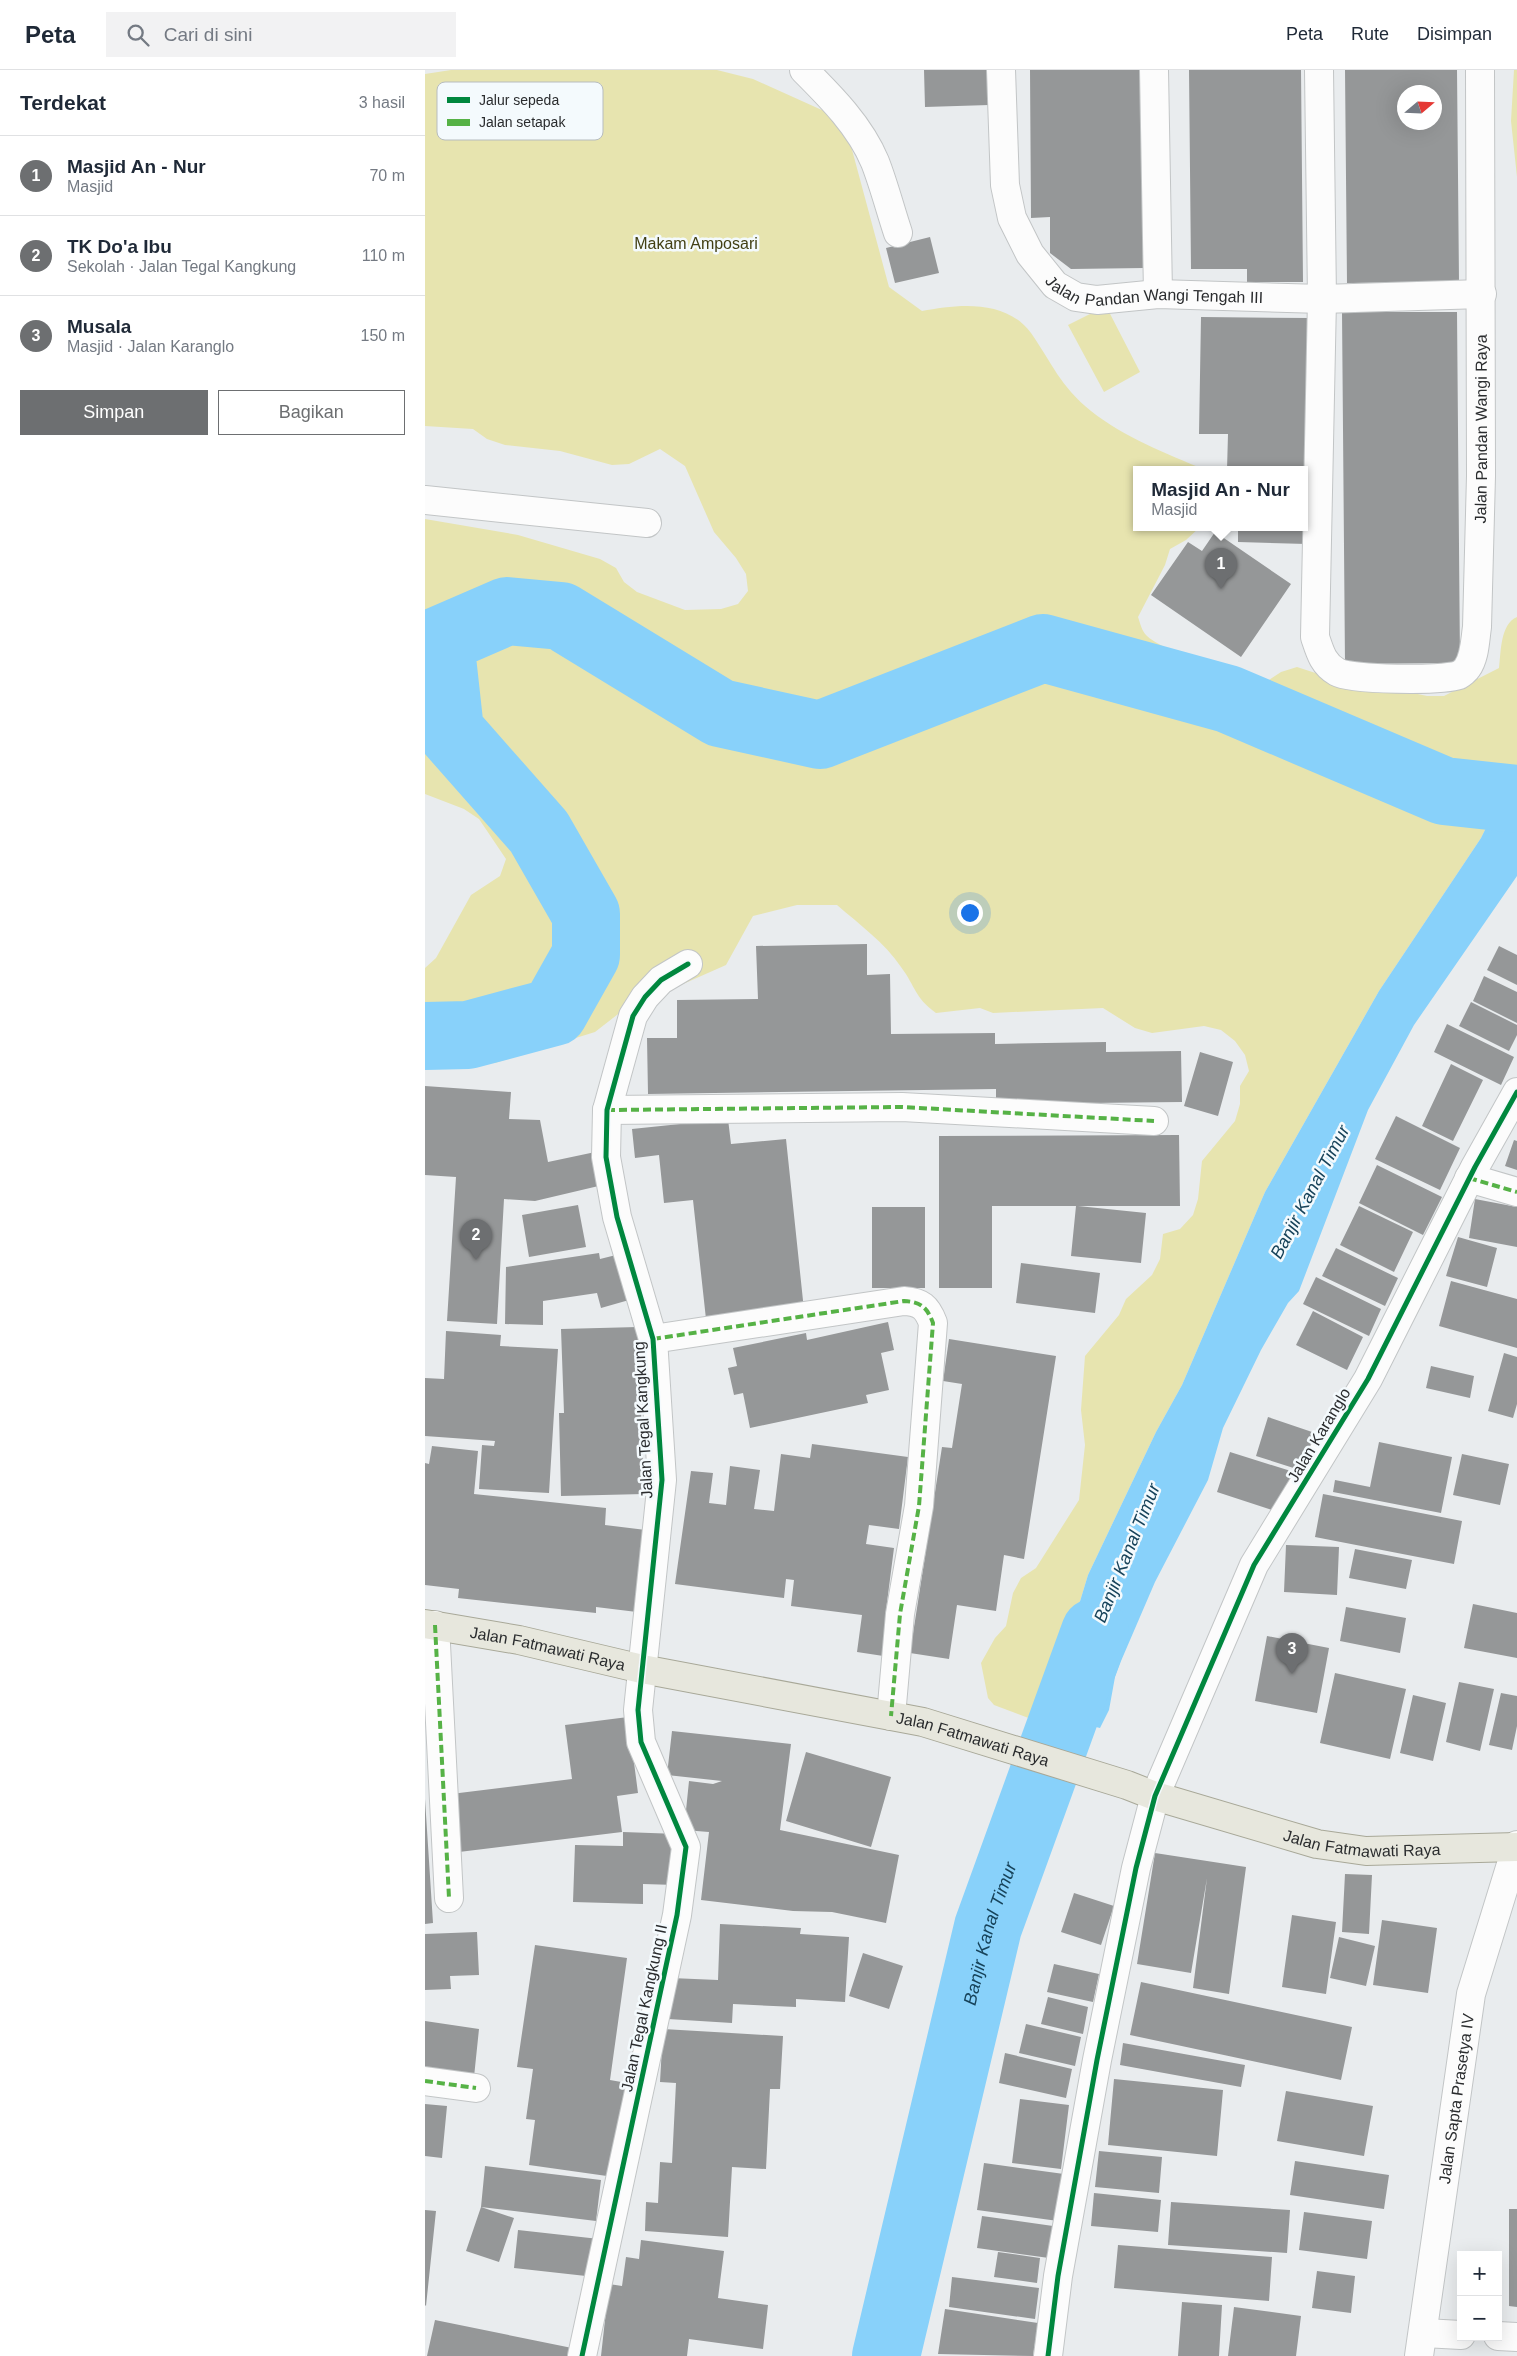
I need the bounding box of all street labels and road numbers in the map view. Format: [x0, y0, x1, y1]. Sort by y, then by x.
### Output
street label: Jalan Pandan Wangi Tengah III [1042, 272, 1263, 309]
street label: Jalan Pandan Wangi Raya [1471, 334, 1490, 524]
street label: Jalan Tegal Kangkung [630, 1341, 656, 1499]
street label: Jalan Karanglo [1284, 1385, 1354, 1485]
street label: Jalan Fatmawati Raya [469, 1623, 627, 1673]
street label: Jalan Fatmawati Raya [895, 1709, 1051, 1769]
street label: Jalan Fatmawati Raya [1282, 1826, 1441, 1860]
street label: Jalan Tegal Kangkung II [618, 1923, 670, 2093]
street label: Jalan Sapta Prasetya IV [1435, 2012, 1477, 2185]

